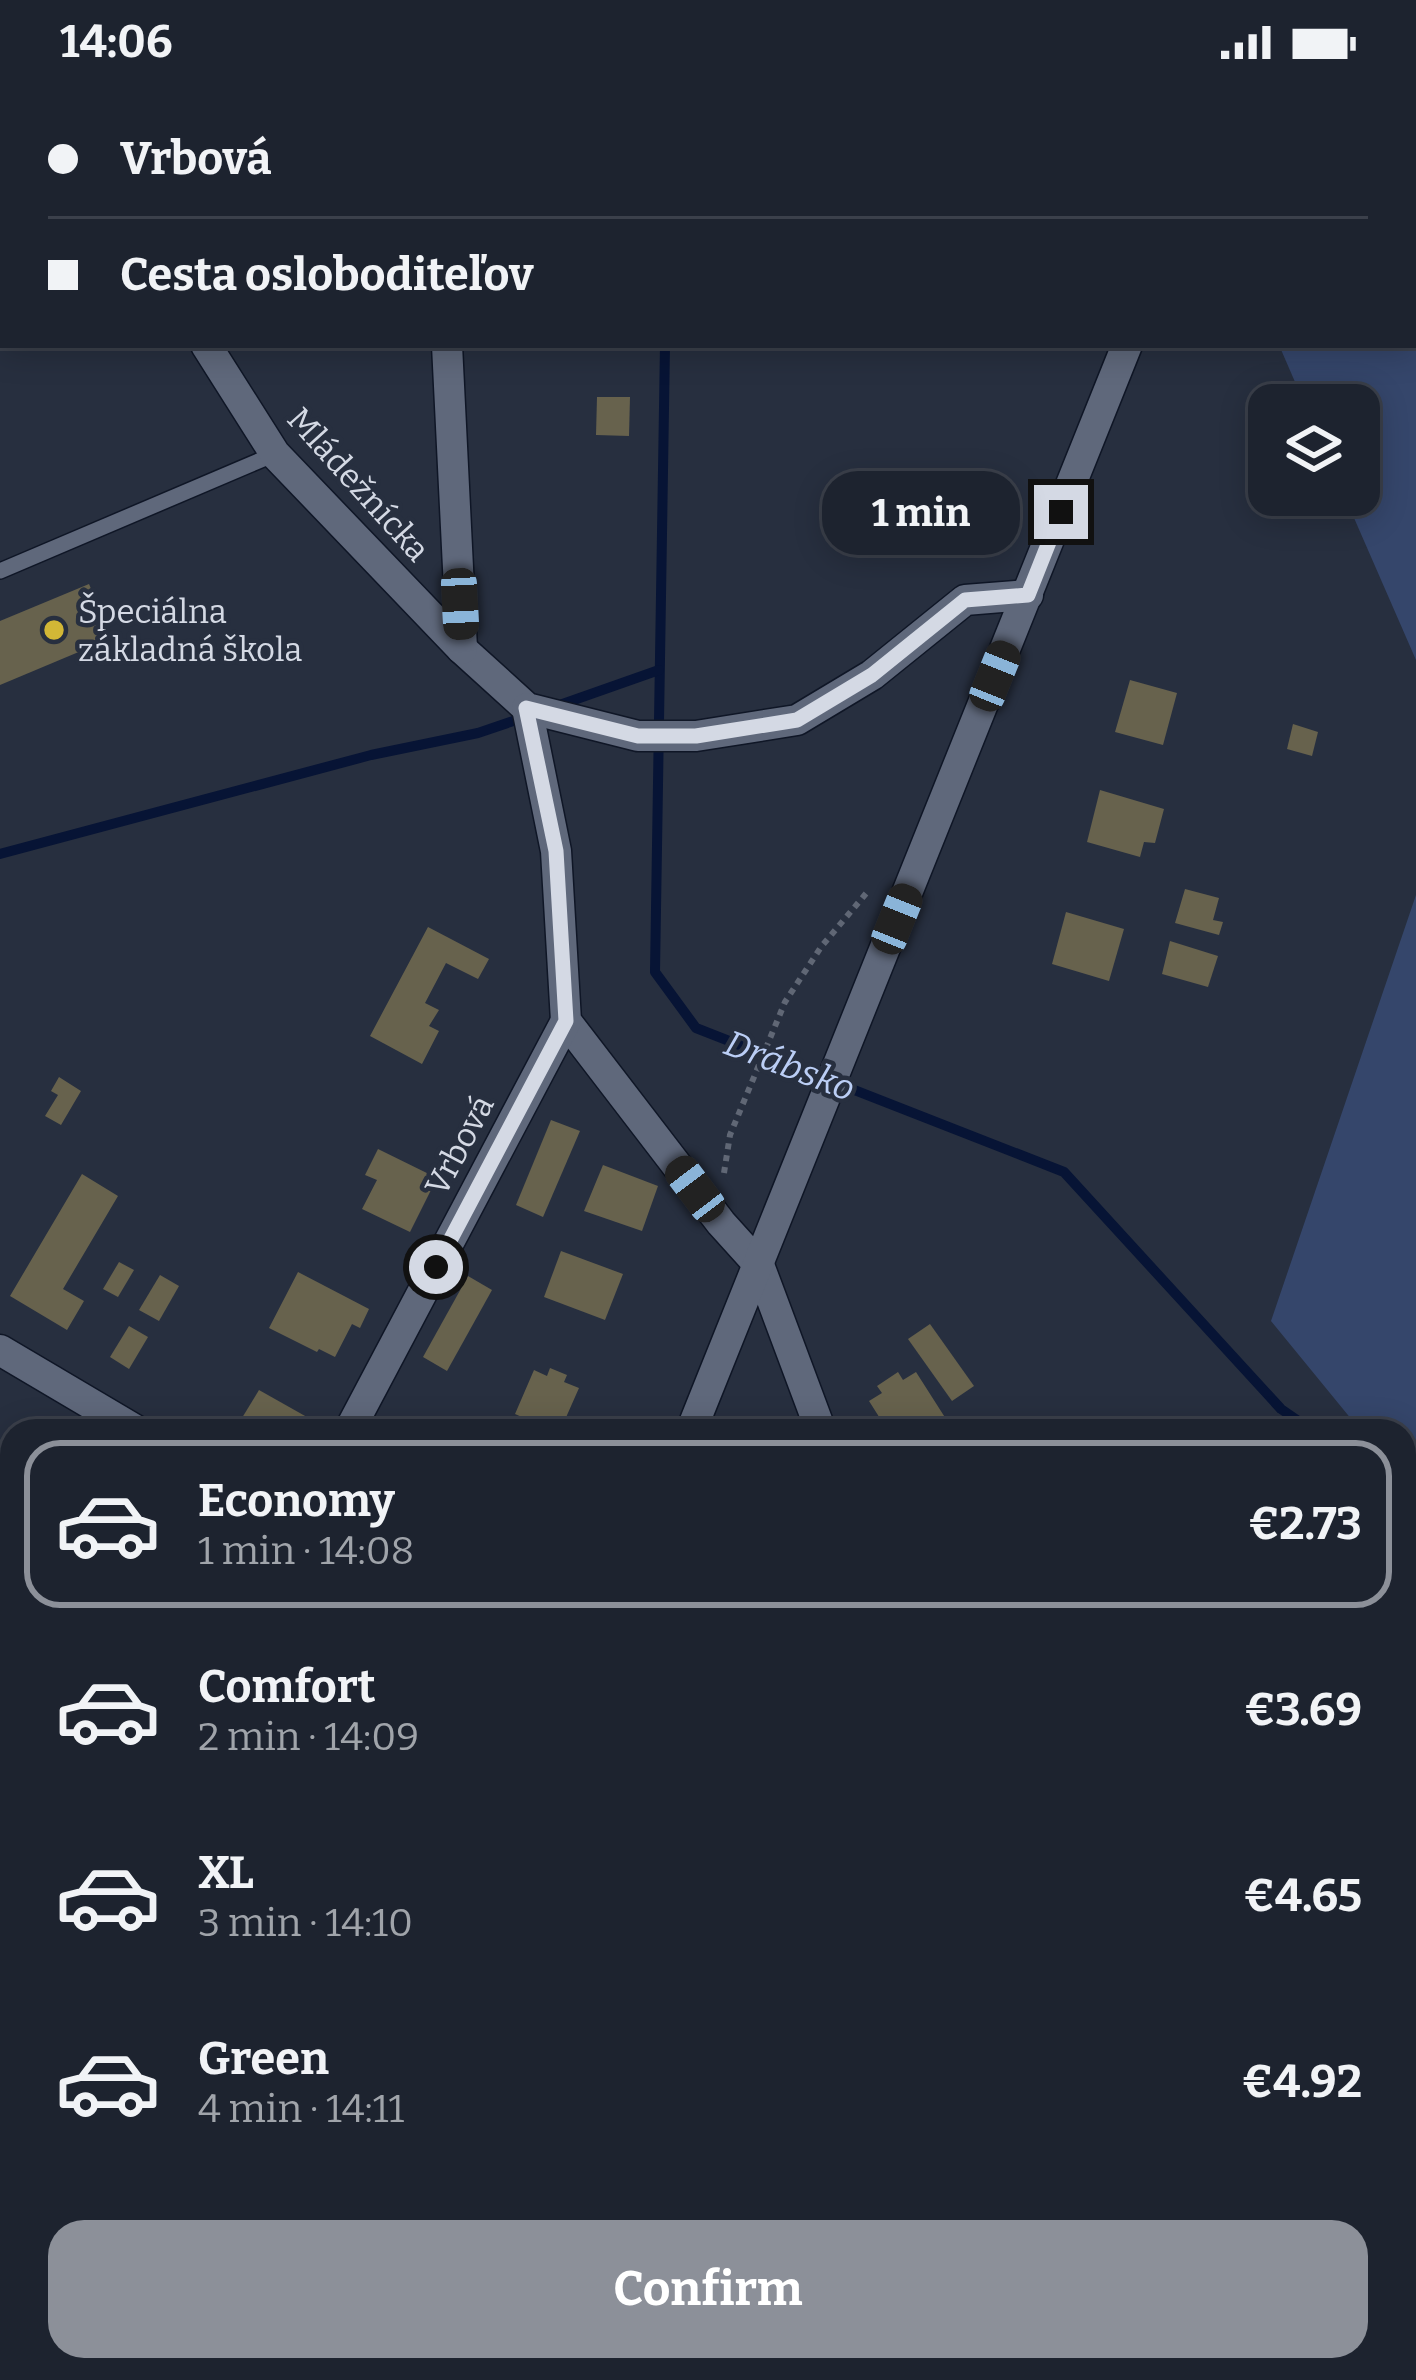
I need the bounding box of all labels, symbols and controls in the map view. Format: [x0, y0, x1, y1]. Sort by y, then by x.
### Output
text: 14:06 [60, 15, 173, 69]
text: Vrbová [120, 132, 271, 186]
text: Cesta osloboditeľov [120, 248, 533, 302]
map controls [1248, 384, 1380, 516]
button: layers [1248, 384, 1380, 516]
street label: Mládežnícka [279, 400, 438, 570]
callout: 1 min [821, 470, 1019, 554]
route end [1034, 485, 1088, 539]
text: 1 min [872, 490, 970, 536]
car [440, 567, 480, 641]
place label: Špeciálna základná škola [78, 591, 302, 670]
marker: Špeciálna základná škola [41, 617, 67, 643]
car [965, 636, 1025, 716]
car [867, 879, 927, 959]
water label: Drábsko [718, 1021, 861, 1111]
street label: Vrbová [417, 1089, 503, 1202]
car [659, 1149, 731, 1229]
route start [409, 1240, 463, 1294]
icon: car [54, 1470, 162, 1578]
text: Economy [198, 1474, 395, 1528]
text: €2.73 [1248, 1497, 1362, 1551]
text: 1 min · 14:08 [198, 1528, 414, 1574]
icon: car [54, 1656, 162, 1764]
text: Comfort [198, 1660, 376, 1714]
text: €3.69 [1244, 1683, 1362, 1737]
text: 2 min · 14:09 [198, 1714, 419, 1760]
icon: car [54, 1842, 162, 1950]
text: XL [198, 1846, 254, 1900]
text: €4.65 [1243, 1869, 1362, 1923]
text: 3 min · 14:10 [198, 1900, 413, 1946]
icon: car [54, 2028, 162, 2136]
text: Green [198, 2032, 329, 2086]
text: €4.92 [1242, 2055, 1362, 2109]
text: 4 min · 14:11 [198, 2086, 404, 2132]
button: Confirm [48, 2220, 1368, 2358]

